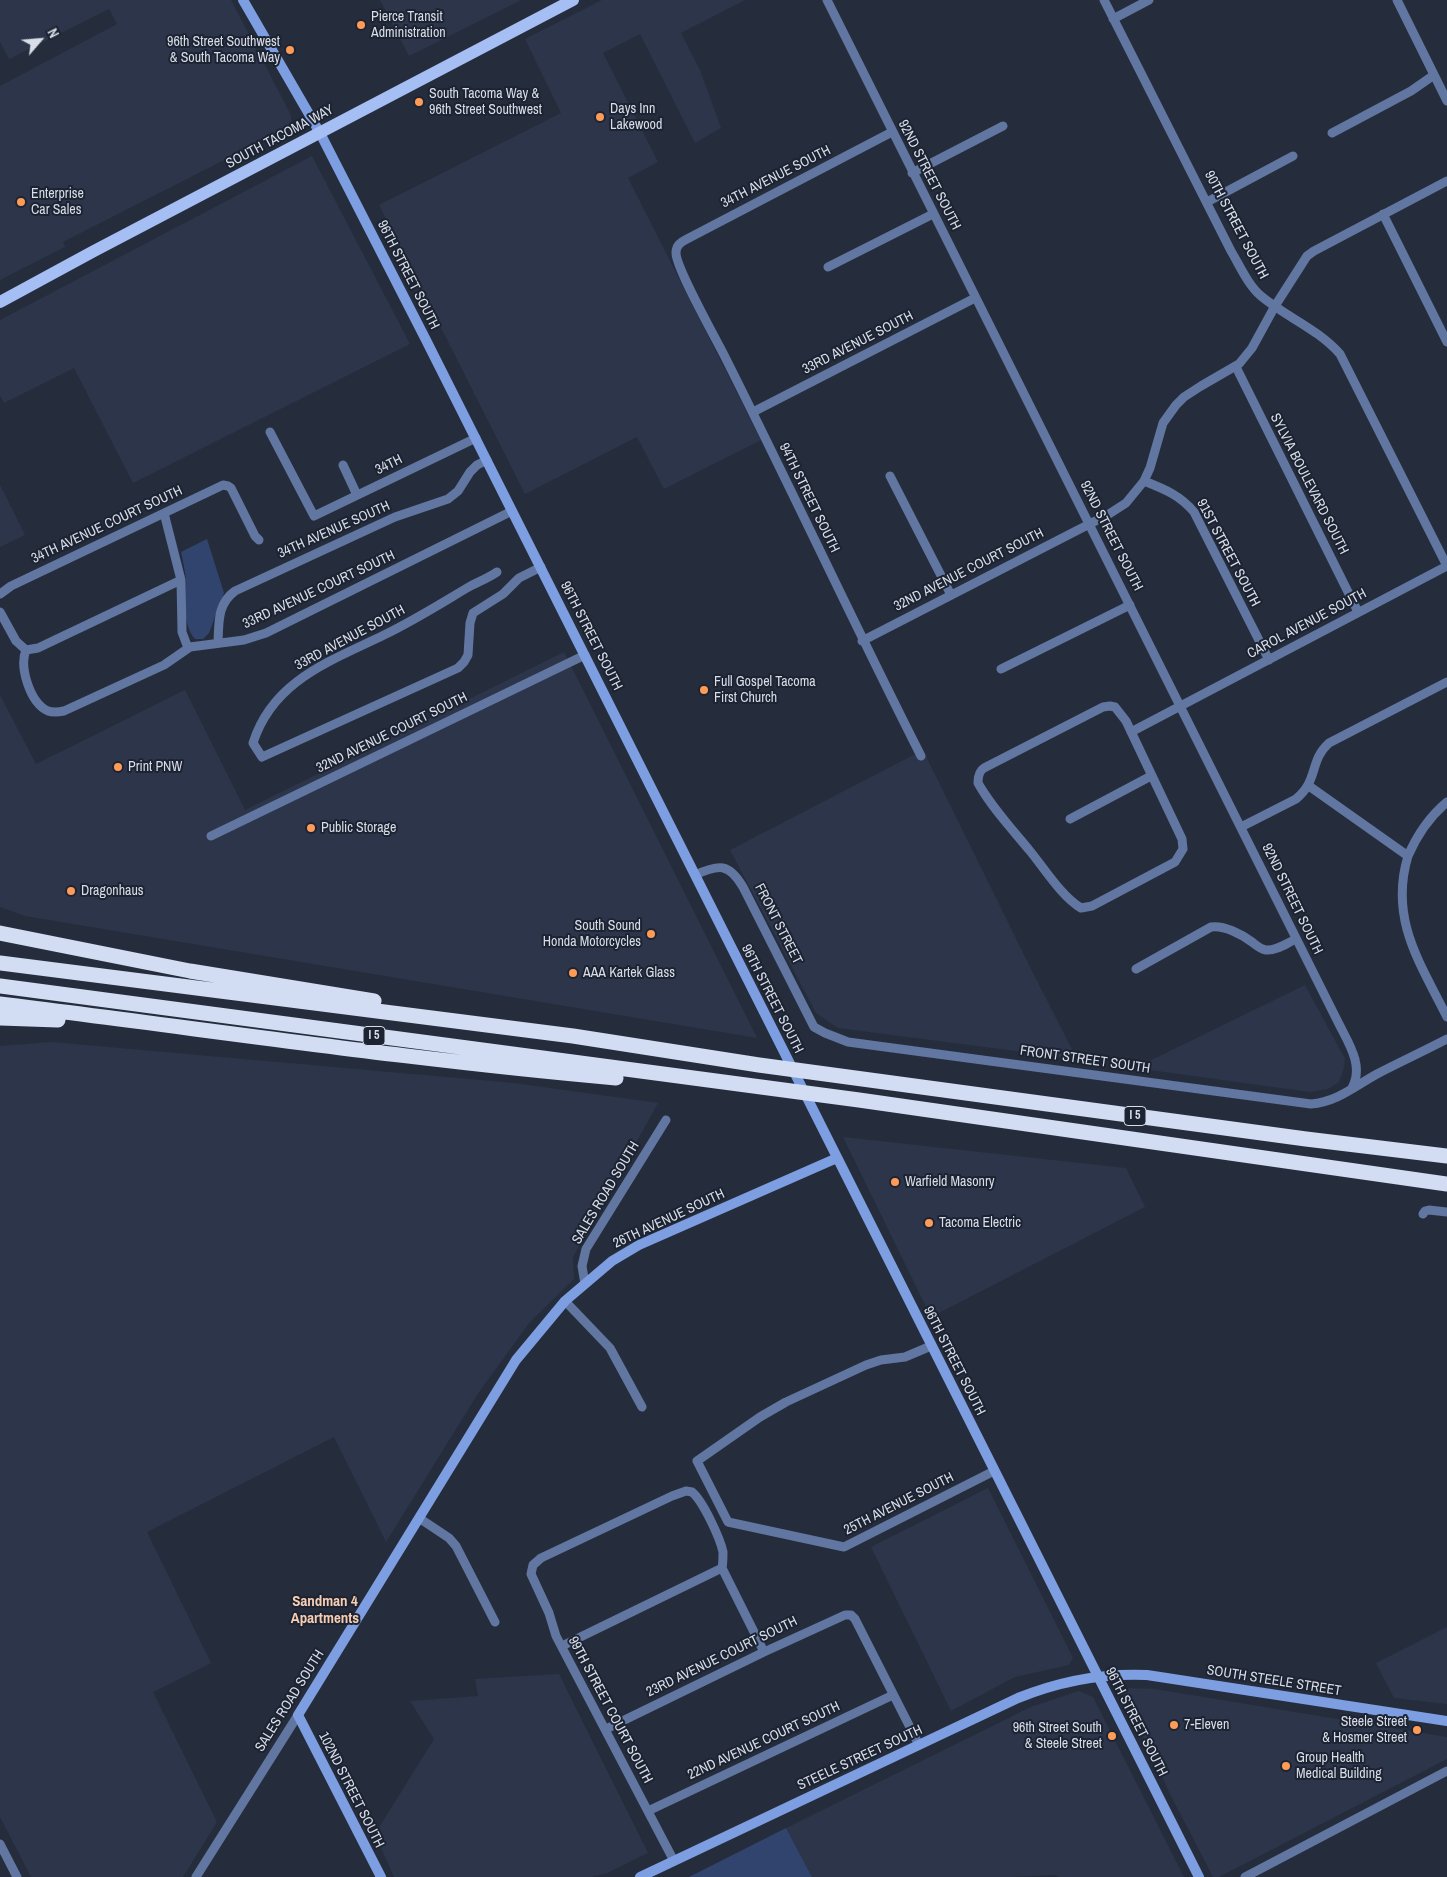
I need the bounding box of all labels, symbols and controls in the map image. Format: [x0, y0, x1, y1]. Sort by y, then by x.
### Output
place label: Pierce Transit Administration [371, 9, 446, 41]
north arrow [15, 15, 65, 65]
marker: Pierce Transit Administration [355, 19, 367, 31]
text: N [43, 25, 63, 41]
place label: 96th Street Southwest & South Tacoma Way [167, 34, 280, 66]
marker: 96th Street Southwest & South Tacoma Way [284, 44, 296, 56]
place label: South Tacoma Way & 96th Street Southwest [429, 86, 542, 118]
marker: South Tacoma Way & 96th Street Southwest [413, 96, 425, 108]
street label: SOUTH TACOMA WAY [223, 101, 337, 173]
place label: Days Inn Lakewood [610, 101, 662, 134]
marker: Days Inn Lakewood [594, 111, 606, 123]
street label: 92ND STREET SOUTH [894, 117, 964, 233]
street label: 34TH AVENUE SOUTH [718, 142, 834, 212]
street label: 90TH STREET SOUTH [1200, 168, 1272, 282]
place label: Enterprise Car Sales [31, 186, 84, 218]
marker: Enterprise Car Sales [15, 196, 27, 208]
street label: 96TH STREET SOUTH [373, 218, 443, 332]
street label: 33RD AVENUE SOUTH [800, 308, 916, 378]
street label: SYLVIA BOULEVARD SOUTH [1266, 411, 1352, 557]
street label: 94TH STREET SOUTH [775, 440, 843, 556]
street label: 34TH [373, 451, 405, 479]
street label: 92ND STREET SOUTH [1076, 478, 1146, 594]
street label: 34TH AVENUE COURT SOUTH [29, 483, 185, 567]
street label: 91ST STREET SOUTH [1193, 496, 1263, 610]
street label: 34TH AVENUE SOUTH [275, 498, 393, 562]
street label: 32ND AVENUE COURT SOUTH [891, 525, 1047, 615]
street label: 33RD AVENUE COURT SOUTH [240, 547, 398, 633]
street label: 96TH STREET SOUTH [556, 579, 626, 693]
street label: CAROL AVENUE SOUTH [1245, 585, 1369, 663]
street label: 33RD AVENUE SOUTH [292, 602, 408, 674]
place label: Full Gospel Tacoma First Church [714, 674, 816, 706]
marker: Full Gospel Tacoma First Church [698, 684, 710, 696]
street label: 32ND AVENUE COURT SOUTH [314, 689, 470, 777]
place label: Print PNW [128, 759, 182, 775]
marker: Print PNW [112, 761, 124, 773]
place label: Public Storage [321, 820, 396, 836]
marker: Public Storage [305, 822, 317, 834]
street label: 92ND STREET SOUTH [1258, 841, 1326, 957]
street label: FRONT STREET [751, 881, 805, 967]
place label: Dragonhaus [81, 883, 144, 899]
marker: Dragonhaus [65, 885, 77, 897]
place label: South Sound Honda Motorcycles [543, 918, 641, 950]
marker: South Sound Honda Motorcycles [645, 928, 657, 940]
street label: 96TH STREET SOUTH [737, 942, 807, 1056]
place label: AAA Kartek Glass [583, 965, 675, 981]
marker: AAA Kartek Glass [567, 967, 579, 979]
road number: I 5 [363, 1026, 385, 1046]
street label: FRONT STREET SOUTH [1019, 1043, 1151, 1077]
road number: I 5 [1124, 1106, 1146, 1126]
street label: SALES ROAD SOUTH [569, 1139, 643, 1247]
place label: Warfield Masonry [905, 1174, 995, 1190]
marker: Warfield Masonry [889, 1176, 901, 1188]
street label: 26TH AVENUE SOUTH [611, 1186, 727, 1252]
place label: Tacoma Electric [939, 1215, 1021, 1231]
marker: Tacoma Electric [923, 1217, 935, 1229]
street label: 96TH STREET SOUTH [919, 1304, 989, 1418]
street label: 25TH AVENUE SOUTH [841, 1469, 957, 1539]
district label: Sandman 4 Apartments [291, 1593, 359, 1628]
street label: 23RD AVENUE COURT SOUTH [644, 1613, 800, 1701]
street label: 99TH STREET COURT SOUTH [564, 1634, 656, 1786]
street label: SALES ROAD SOUTH [252, 1647, 328, 1755]
street label: SOUTH STEELE STREET [1206, 1662, 1342, 1700]
street label: 96TH STREET SOUTH [1101, 1665, 1171, 1779]
street label: 22ND AVENUE COURT SOUTH [685, 1698, 843, 1784]
place label: Steele Street & Hosmer Street [1322, 1714, 1407, 1746]
place label: 7-Eleven [1184, 1717, 1229, 1733]
marker: 7-Eleven [1168, 1719, 1180, 1731]
place label: 96th Street South & Steele Street [1013, 1720, 1102, 1752]
street label: STEELE STREET SOUTH [795, 1722, 925, 1794]
marker: Steele Street & Hosmer Street [1411, 1724, 1423, 1736]
street label: 102ND STREET SOUTH [315, 1729, 387, 1851]
marker: 96th Street South & Steele Street [1106, 1730, 1118, 1742]
place label: Group Health Medical Building [1296, 1750, 1382, 1782]
marker: Group Health Medical Building [1280, 1760, 1292, 1772]

